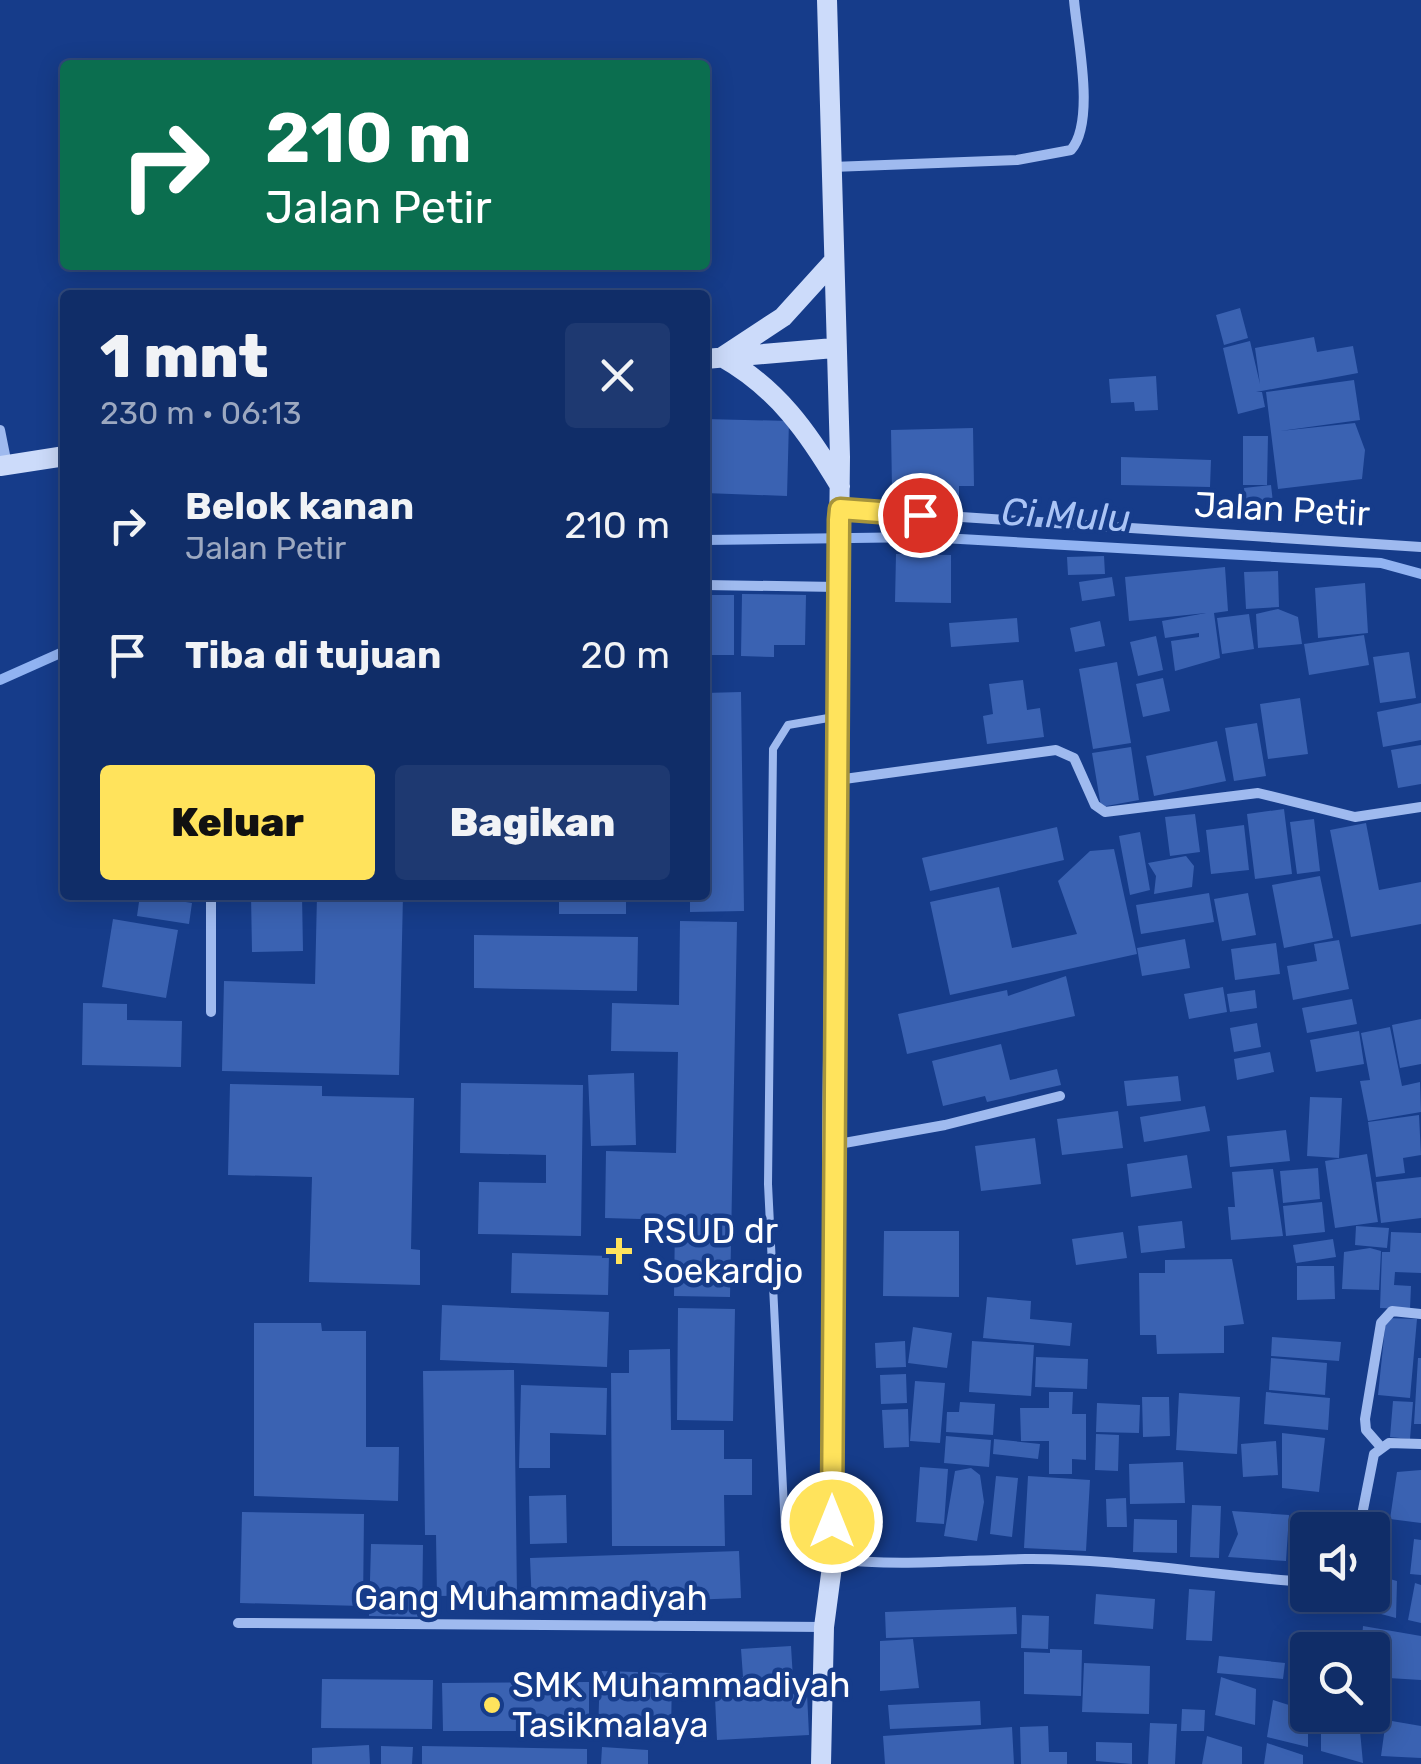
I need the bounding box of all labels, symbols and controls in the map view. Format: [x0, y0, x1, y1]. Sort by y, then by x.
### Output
text: 210 m [265, 97, 472, 180]
icon: right [100, 100, 230, 230]
text: Jalan Petir [265, 181, 491, 234]
text: 1 mnt [100, 321, 268, 392]
button: close [565, 323, 670, 428]
text: 230 m · 06:13 [100, 394, 302, 432]
pin [878, 473, 963, 558]
text: Belok kanan [185, 483, 414, 529]
street label: Jalan Petir [1193, 483, 1371, 535]
icon: arrive [893, 488, 948, 543]
water label: Ci Mulu [1000, 489, 1132, 541]
icon: right [100, 498, 155, 553]
text: 210 m [564, 502, 670, 548]
text: Jalan Petir [185, 529, 346, 567]
icon: arrive [100, 628, 155, 683]
text: Tiba di tujuan [185, 632, 441, 678]
text: 20 m [580, 632, 670, 678]
button: Keluar [100, 765, 375, 880]
button: Bagikan [395, 765, 670, 880]
place label: RSUD dr Soekardjo [642, 1210, 803, 1292]
marker: RSUD dr Soekardjo [606, 1238, 632, 1264]
position arrow [780, 1470, 884, 1574]
map controls [1290, 1512, 1390, 1732]
button: sound [1290, 1512, 1390, 1612]
street label: Gang Muhammadiyah [354, 1577, 708, 1619]
button: search [1290, 1632, 1390, 1732]
place label: SMK Muhammadiyah Tasikmalaya [512, 1664, 850, 1746]
marker: SMK Muhammadiyah Tasikmalaya [481, 1694, 503, 1716]

